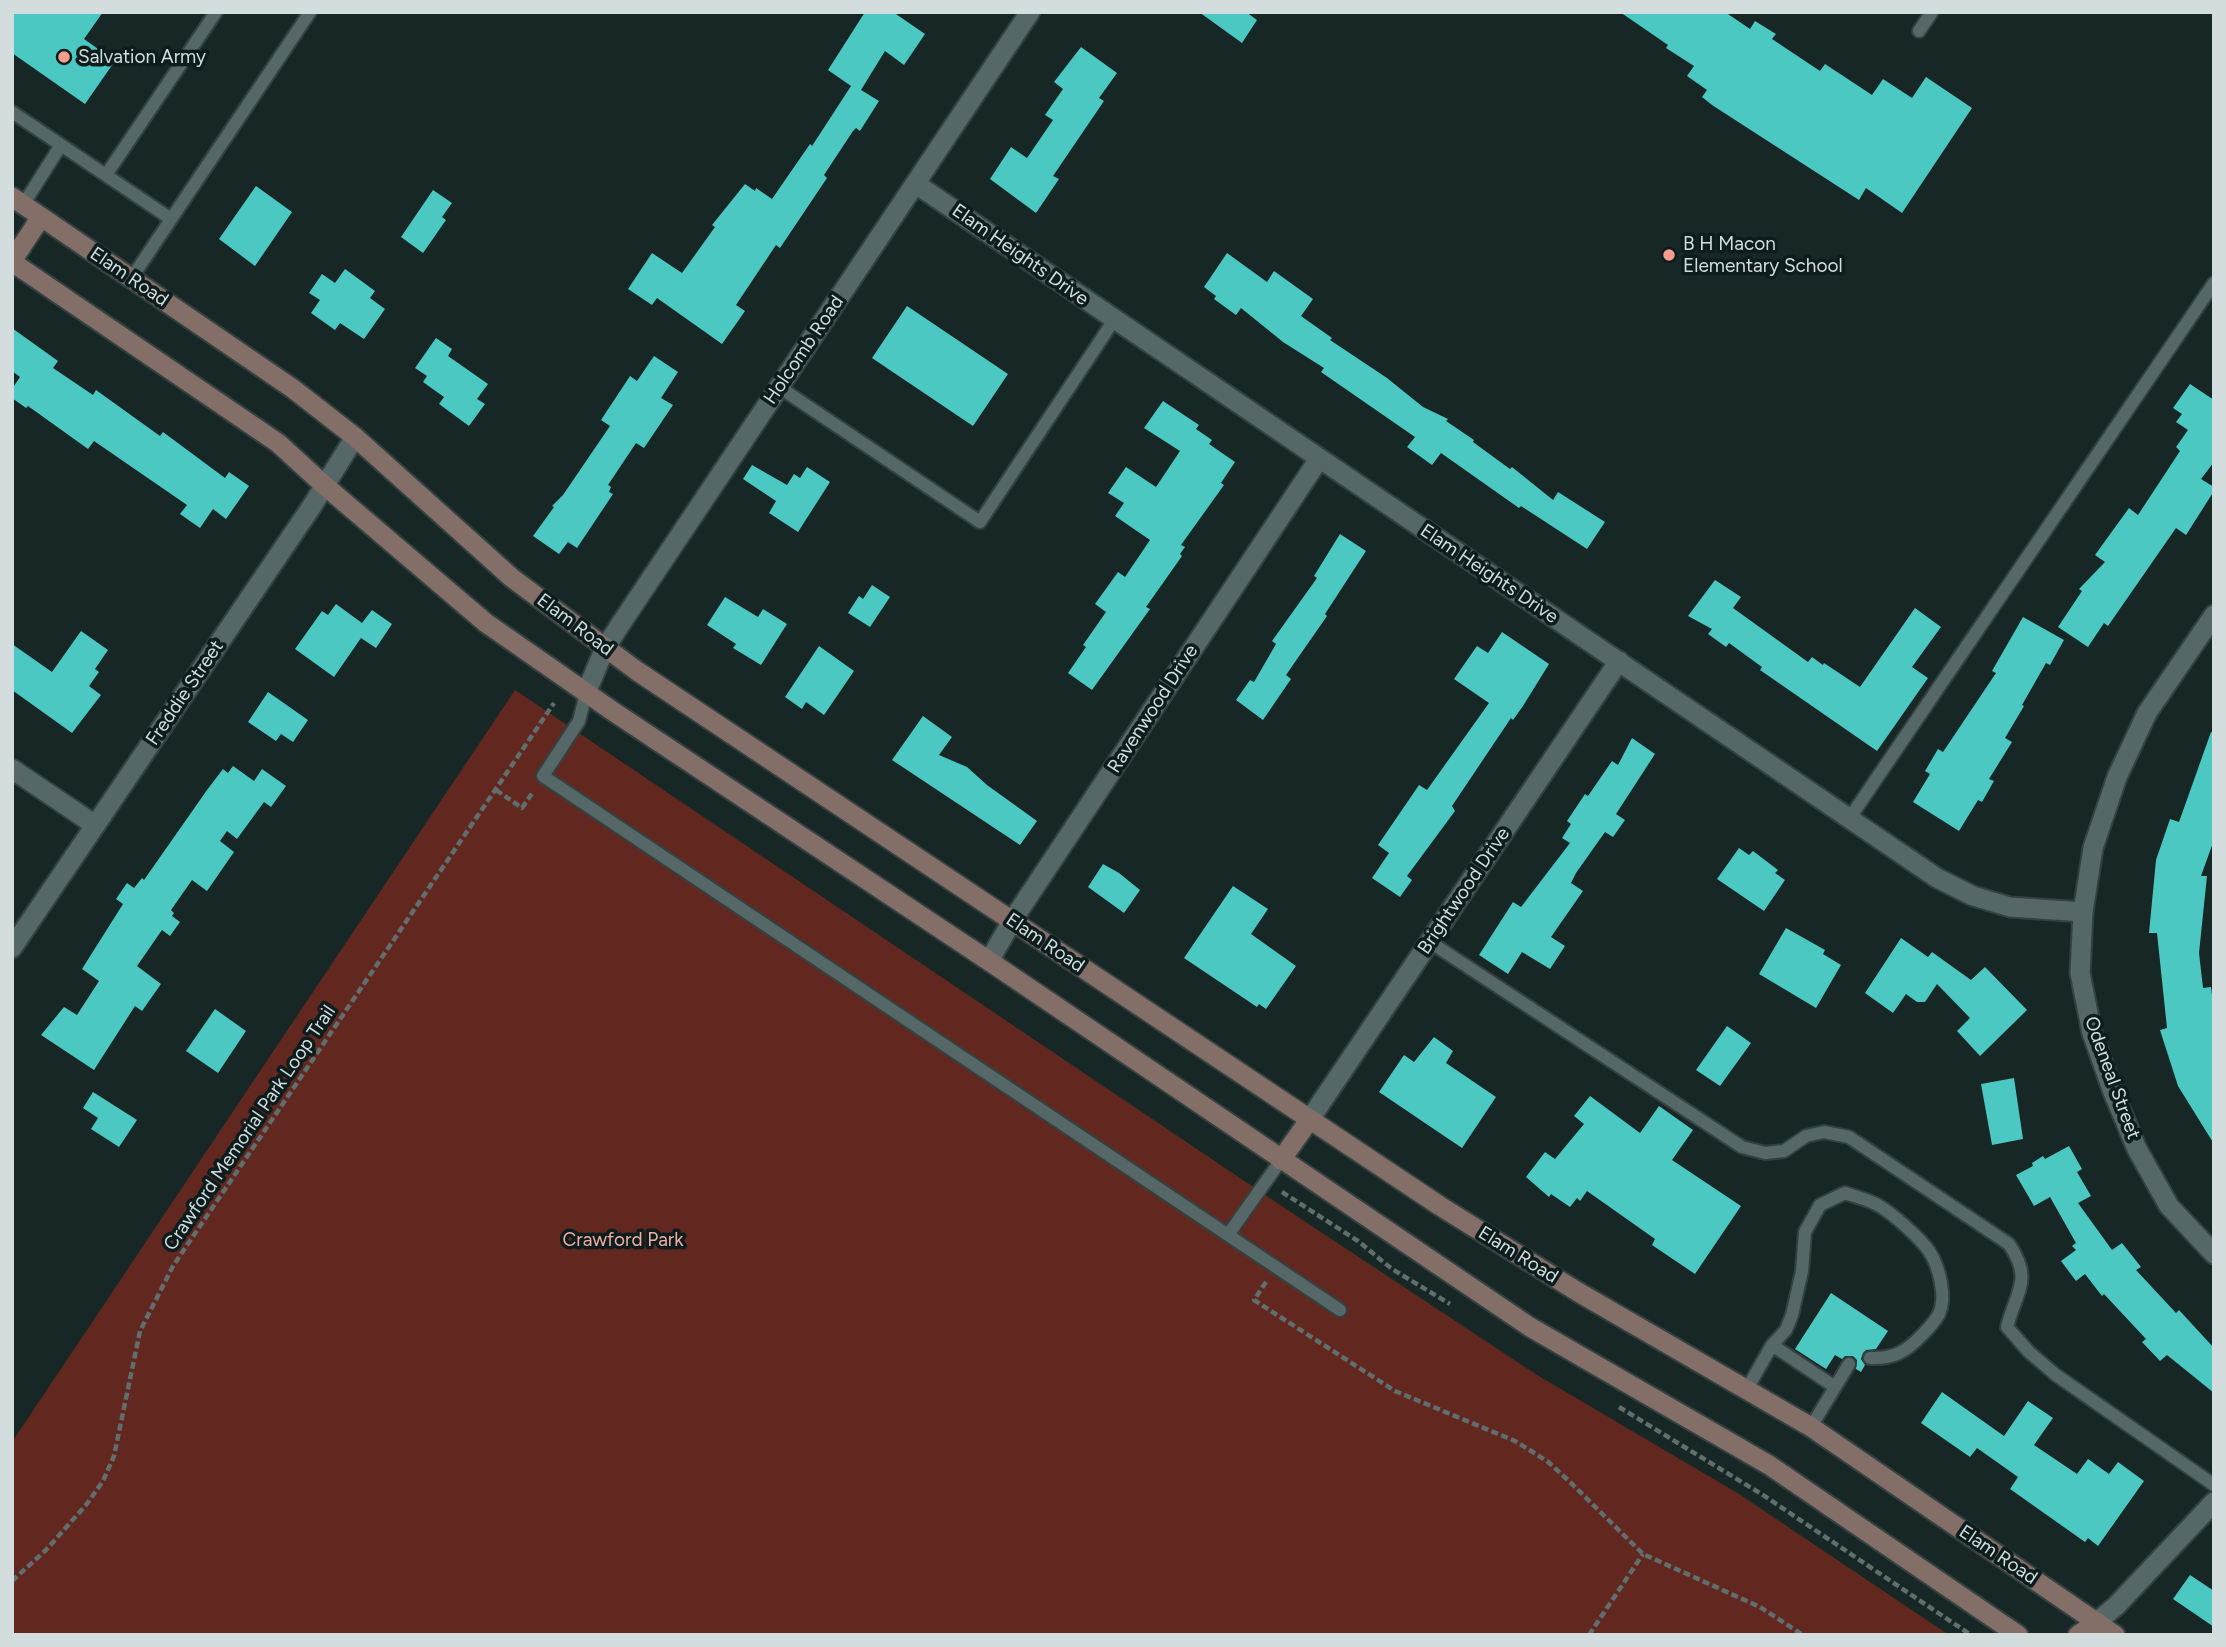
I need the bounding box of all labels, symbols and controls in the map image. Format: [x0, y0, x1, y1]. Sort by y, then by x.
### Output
place label: Salvation Army [78, 46, 206, 68]
marker: Salvation Army [56, 49, 72, 65]
street label: Elam Heights Drive [947, 199, 1093, 311]
place label: B H Macon Elementary School [1683, 233, 1843, 277]
street label: Elam Road [85, 242, 173, 312]
marker: B H Macon Elementary School [1661, 247, 1677, 263]
street label: Holcomb Road [759, 291, 849, 409]
street label: Elam Heights Drive [1416, 519, 1562, 629]
street label: Elam Road [532, 589, 618, 661]
street label: Freddie Street [141, 636, 229, 750]
street label: Ravenwood Drive [1103, 641, 1203, 777]
street label: Brightwood Drive [1413, 823, 1515, 959]
street label: Elam Road [1001, 908, 1089, 978]
street label: Crawford Memorial Park Loop Trail [159, 1001, 341, 1255]
street label: Odeneal Street [2079, 1013, 2145, 1143]
street label: Elam Road [1474, 1222, 1562, 1288]
park label: Crawford Park [563, 1229, 683, 1251]
street label: Elam Road [1954, 1520, 2042, 1590]

